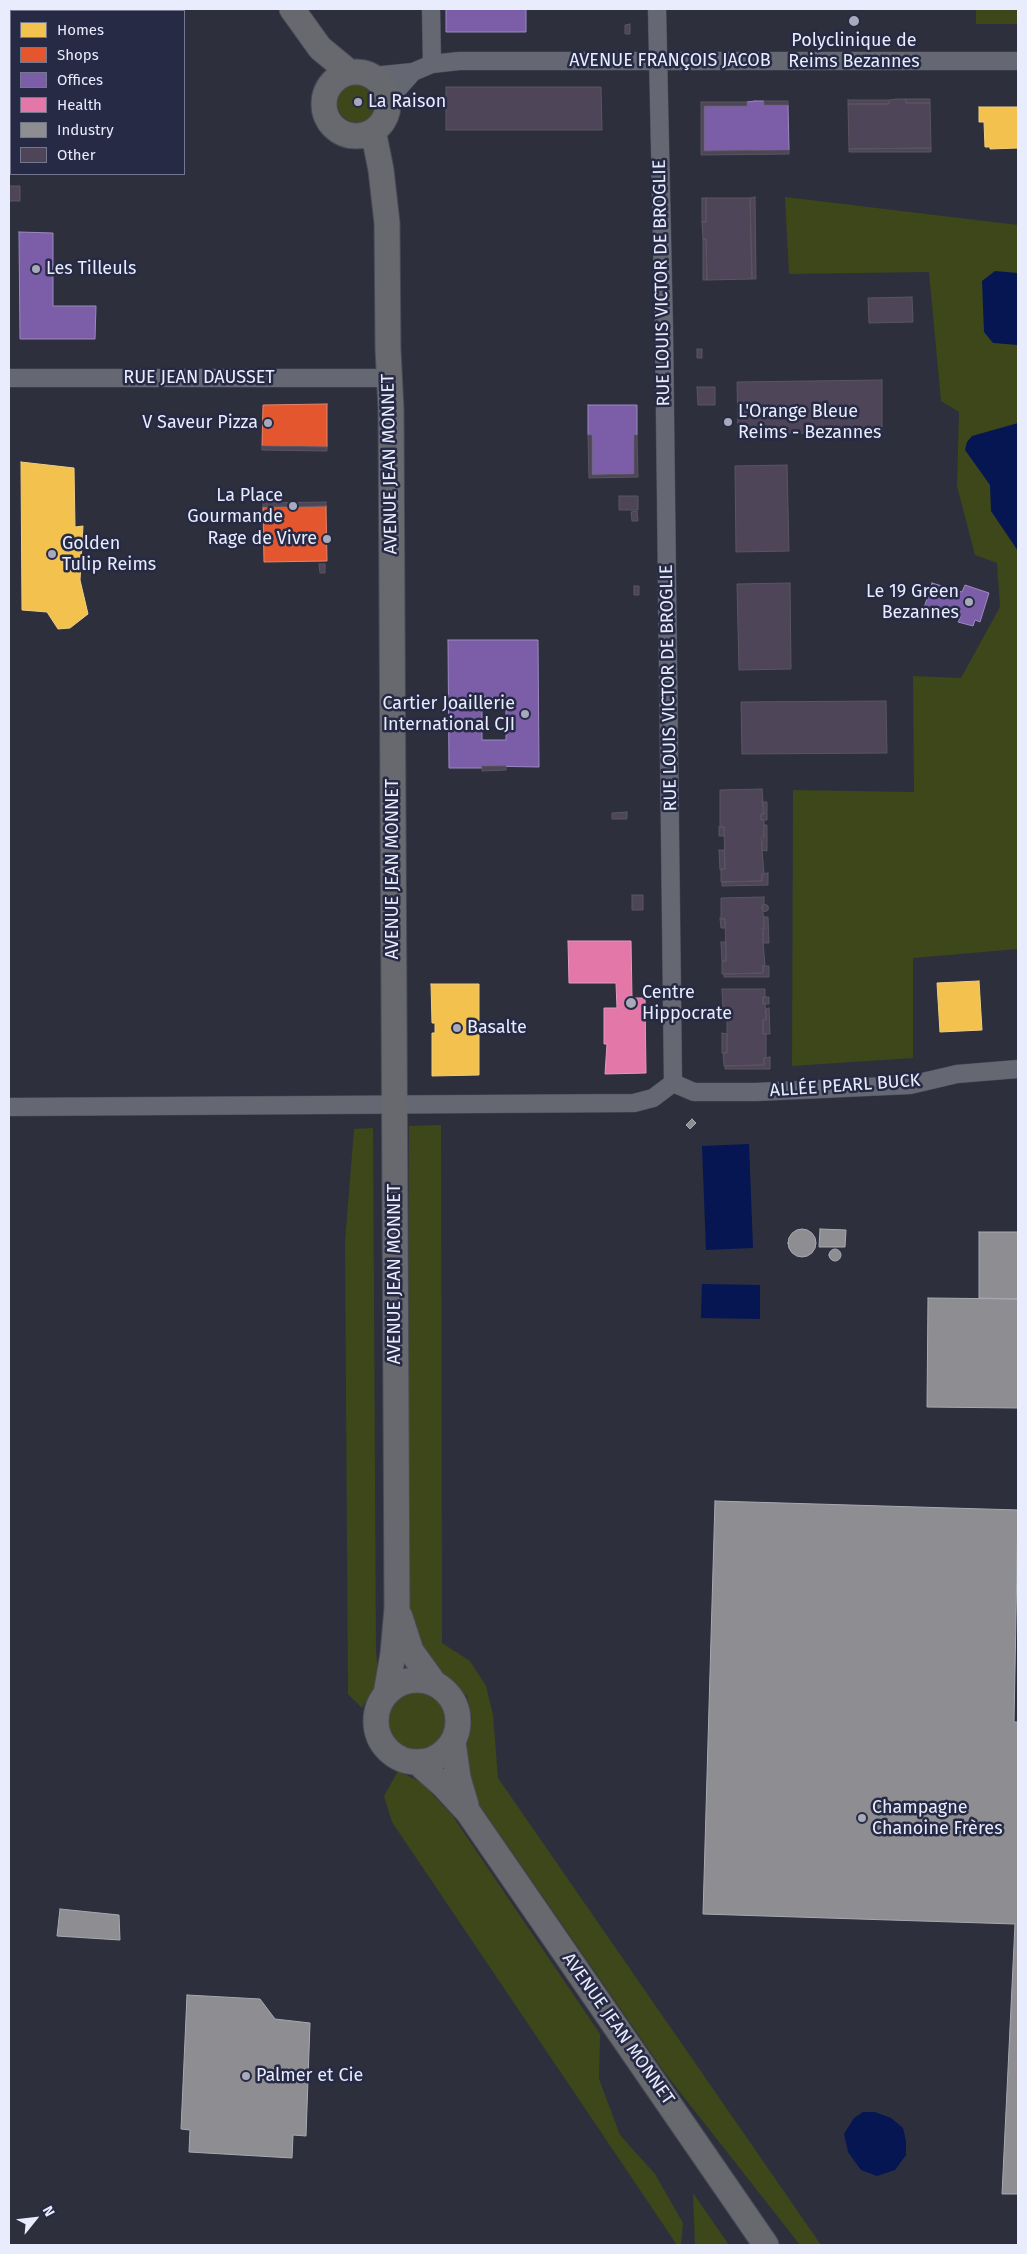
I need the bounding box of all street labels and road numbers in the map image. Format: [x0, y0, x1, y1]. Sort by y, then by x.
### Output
street label: AVENUE FRANÇOIS JACOB [569, 50, 771, 72]
street label: RUE LOUIS VICTOR DE BROGLIE [649, 159, 675, 407]
street label: RUE JEAN DAUSSET [123, 367, 275, 389]
street label: AVENUE JEAN MONNET [378, 374, 402, 554]
street label: RUE LOUIS VICTOR DE BROGLIE [656, 564, 682, 812]
street label: AVENUE JEAN MONNET [382, 779, 404, 959]
street label: ALLÉE PEARL BUCK [769, 1070, 921, 1102]
street label: AVENUE JEAN MONNET [384, 1184, 406, 1364]
street label: AVENUE JEAN MONNET [557, 1949, 679, 2109]

